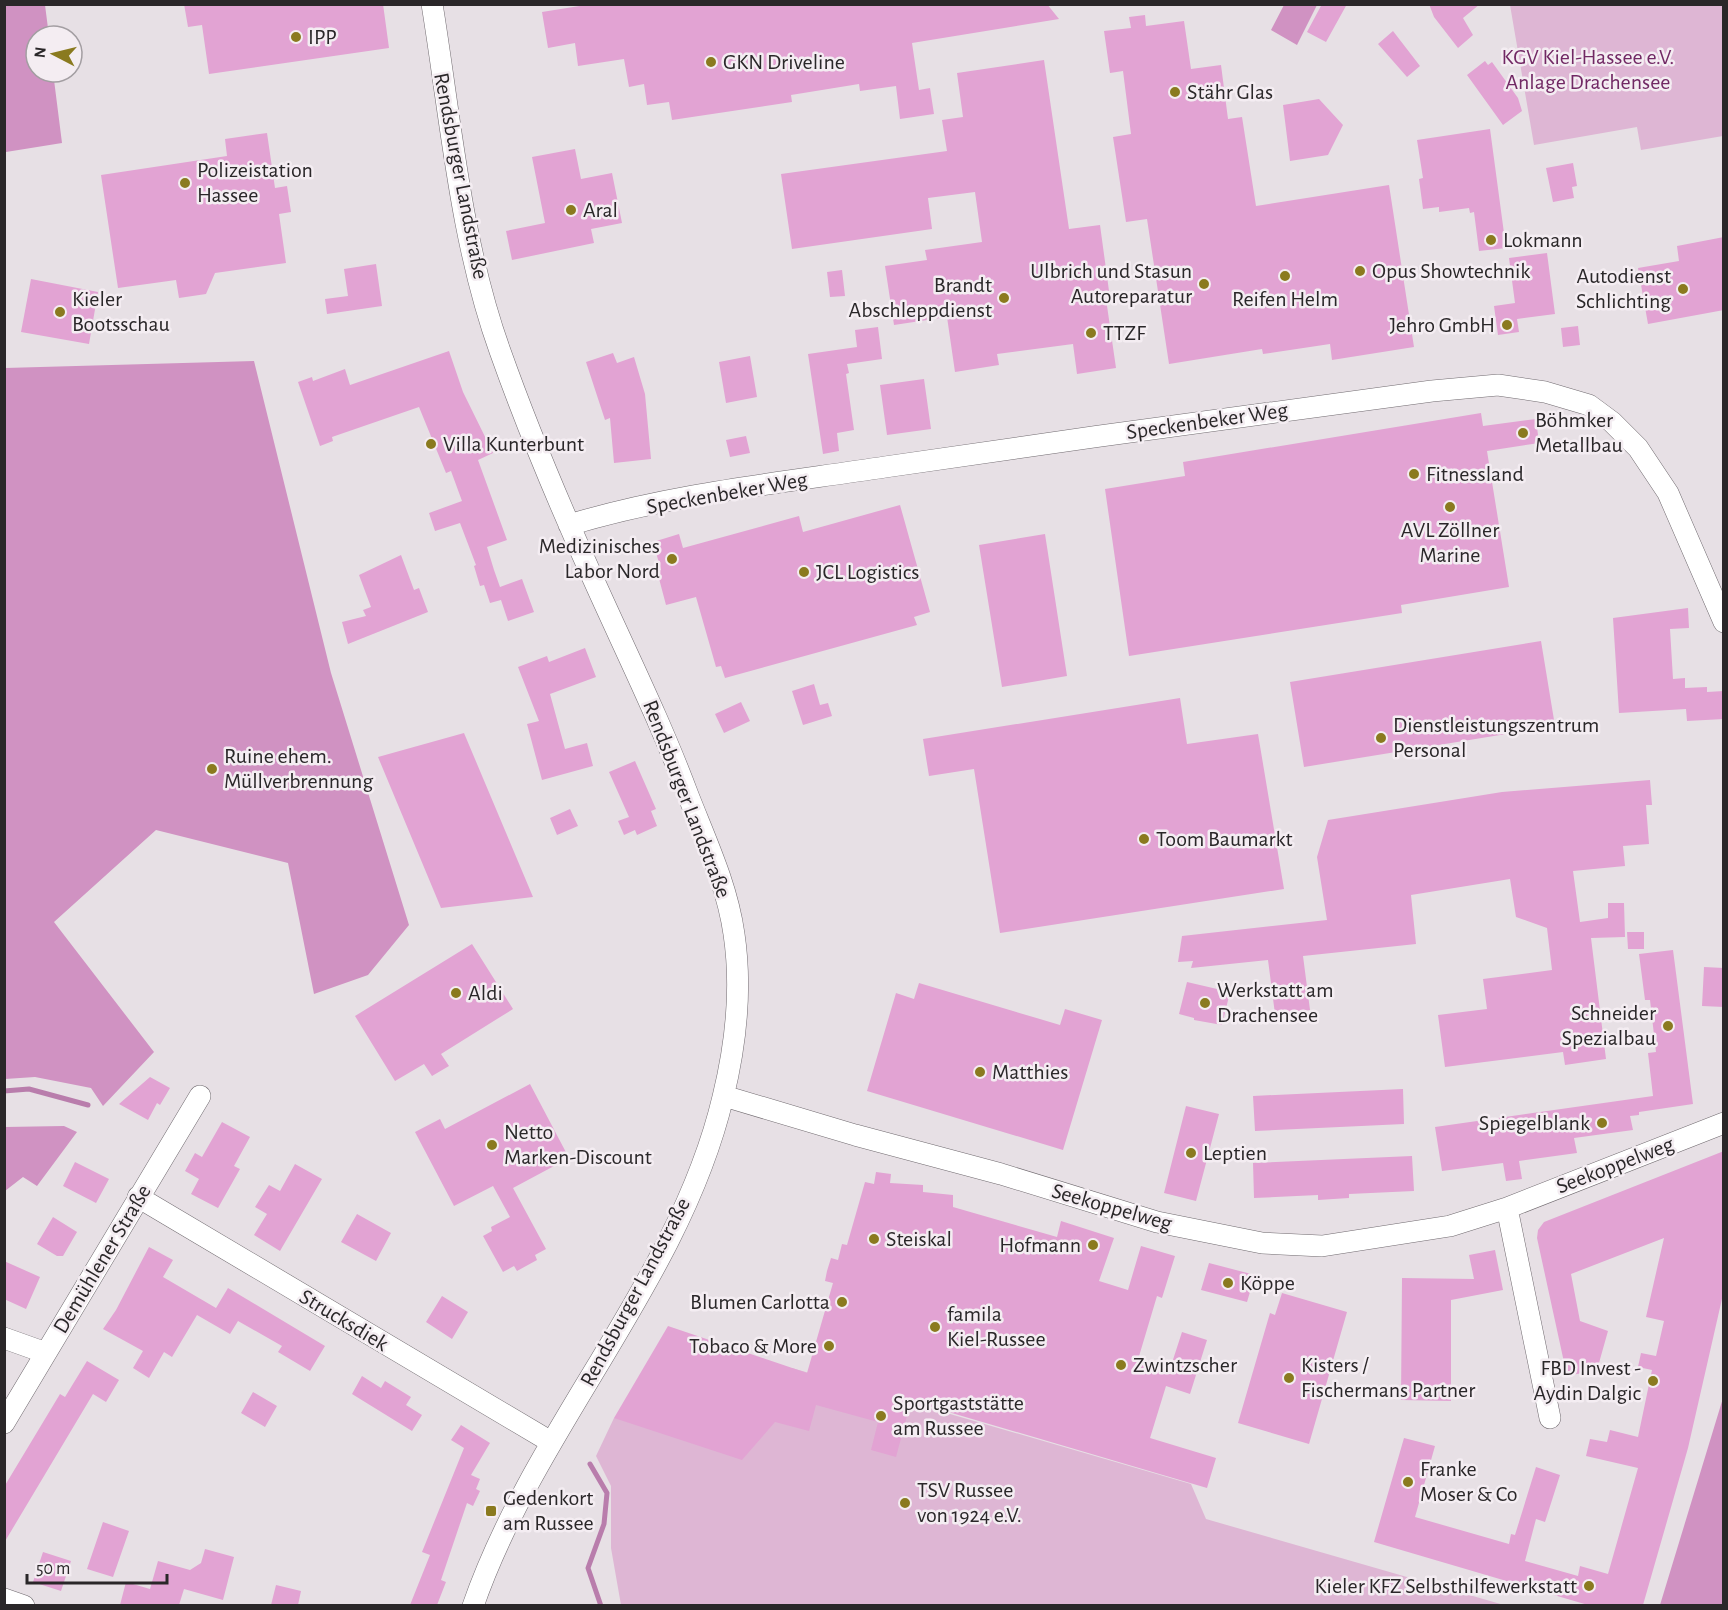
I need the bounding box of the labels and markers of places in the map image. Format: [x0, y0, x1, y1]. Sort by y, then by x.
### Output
place label: IPP [308, 26, 337, 48]
marker: IPP [289, 30, 303, 44]
place label: GKN Driveline [723, 51, 845, 73]
marker: GKN Driveline [704, 55, 718, 69]
place label: Stähr Glas [1187, 81, 1273, 103]
marker: Stähr Glas [1168, 85, 1182, 99]
place label: Polizeistation Hassee [197, 159, 313, 206]
marker: Polizeistation Hassee [178, 176, 192, 190]
place label: Aral [583, 199, 618, 221]
marker: Aral [564, 203, 578, 217]
place label: Lokmann [1503, 229, 1583, 251]
marker: Lokmann [1484, 233, 1498, 247]
place label: Ulbrich und Stasun Autoreparatur [1030, 260, 1192, 307]
place label: Opus Showtechnik [1372, 260, 1530, 282]
marker: Opus Showtechnik [1353, 264, 1367, 278]
place label: Autodienst Schlichting [1576, 265, 1671, 312]
marker: Reifen Helm [1278, 269, 1292, 283]
place label: Brandt Abschleppdienst [849, 274, 992, 321]
marker: Ulbrich und Stasun Autoreparatur [1197, 277, 1211, 291]
marker: Autodienst Schlichting [1676, 282, 1690, 296]
place label: Kieler Bootsschau [72, 288, 170, 335]
place label: Reifen Helm [1232, 288, 1338, 310]
marker: Brandt Abschleppdienst [997, 291, 1011, 305]
marker: Kieler Bootsschau [53, 305, 67, 319]
place label: Jehro GmbH [1389, 314, 1495, 336]
marker: Jehro GmbH [1500, 318, 1514, 332]
place label: TTZF [1103, 322, 1146, 344]
marker: TTZF [1084, 326, 1098, 340]
place label: Böhmker Metallbau [1535, 409, 1623, 456]
marker: Böhmker Metallbau [1516, 426, 1530, 440]
place label: Villa Kunterbunt [443, 433, 584, 455]
marker: Villa Kunterbunt [424, 437, 438, 451]
place label: Fitnessland [1426, 463, 1524, 485]
marker: Fitnessland [1407, 467, 1421, 481]
marker: AVL Zöllner Marine [1443, 500, 1457, 514]
place label: AVL Zöllner Marine [1401, 519, 1499, 566]
place label: Medizinisches Labor Nord [539, 535, 660, 582]
marker: Medizinisches Labor Nord [665, 552, 679, 566]
place label: JCL Logistics [816, 561, 919, 583]
marker: JCL Logistics [797, 565, 811, 579]
place label: Dienstleistungszentrum Personal [1393, 714, 1599, 761]
marker: Dienstleistungszentrum Personal [1374, 731, 1388, 745]
place label: Ruine ehem. Müllverbrennung [224, 745, 373, 792]
marker: Ruine ehem. Müllverbrennung [205, 762, 219, 776]
place label: Toom Baumarkt [1156, 828, 1293, 850]
marker: Toom Baumarkt [1137, 832, 1151, 846]
place label: Werkstatt am Drachensee [1217, 979, 1334, 1026]
place label: Aldi [468, 982, 503, 1004]
marker: Aldi [449, 986, 463, 1000]
marker: Werkstatt am Drachensee [1198, 996, 1212, 1010]
place label: Schneider Spezialbau [1562, 1002, 1656, 1049]
marker: Schneider Spezialbau [1661, 1019, 1675, 1033]
place label: Matthies [992, 1061, 1068, 1083]
marker: Matthies [973, 1065, 987, 1079]
place label: Spiegelblank [1479, 1112, 1590, 1134]
marker: Spiegelblank [1595, 1116, 1609, 1130]
place label: Netto Marken-Discount [504, 1121, 652, 1168]
marker: Netto Marken-Discount [485, 1138, 499, 1152]
place label: Leptien [1203, 1142, 1267, 1164]
marker: Leptien [1184, 1146, 1198, 1160]
place label: Steiskal [886, 1228, 952, 1250]
marker: Steiskal [867, 1232, 881, 1246]
place label: Hofmann [999, 1234, 1081, 1256]
marker: Hofmann [1086, 1238, 1100, 1252]
place label: Köppe [1240, 1272, 1295, 1294]
marker: Köppe [1221, 1276, 1235, 1290]
place label: Blumen Carlotta [690, 1291, 830, 1313]
marker: Blumen Carlotta [835, 1295, 849, 1309]
place label: famila Kiel-Russee [947, 1303, 1046, 1350]
marker: famila Kiel-Russee [928, 1320, 942, 1334]
place label: Tobaco & More [689, 1335, 817, 1357]
marker: Tobaco & More [822, 1339, 836, 1353]
place label: Zwintzscher [1133, 1354, 1237, 1376]
place label: Kisters / Fischermans Partner [1301, 1354, 1475, 1401]
place label: FBD Invest - Aydin Dalgic [1534, 1357, 1642, 1404]
marker: Zwintzscher [1114, 1358, 1128, 1372]
marker: Kisters / Fischermans Partner [1282, 1371, 1296, 1385]
marker: FBD Invest - Aydin Dalgic [1646, 1374, 1660, 1388]
place label: Sportgaststätte am Russee [893, 1392, 1024, 1439]
marker: Sportgaststätte am Russee [874, 1409, 888, 1423]
place label: Franke Moser & Co [1420, 1458, 1517, 1505]
marker: Franke Moser & Co [1401, 1475, 1415, 1489]
place label: TSV Russee von 1924 e.V. [917, 1479, 1022, 1526]
place label: Gedenkort am Russee [503, 1487, 594, 1534]
marker: TSV Russee von 1924 e.V. [898, 1496, 912, 1510]
marker: Gedenkort am Russee [484, 1504, 498, 1518]
place label: Kieler KFZ Selbsthilfewerkstatt [1315, 1575, 1577, 1597]
marker: Kieler KFZ Selbsthilfewerkstatt [1582, 1579, 1596, 1593]

